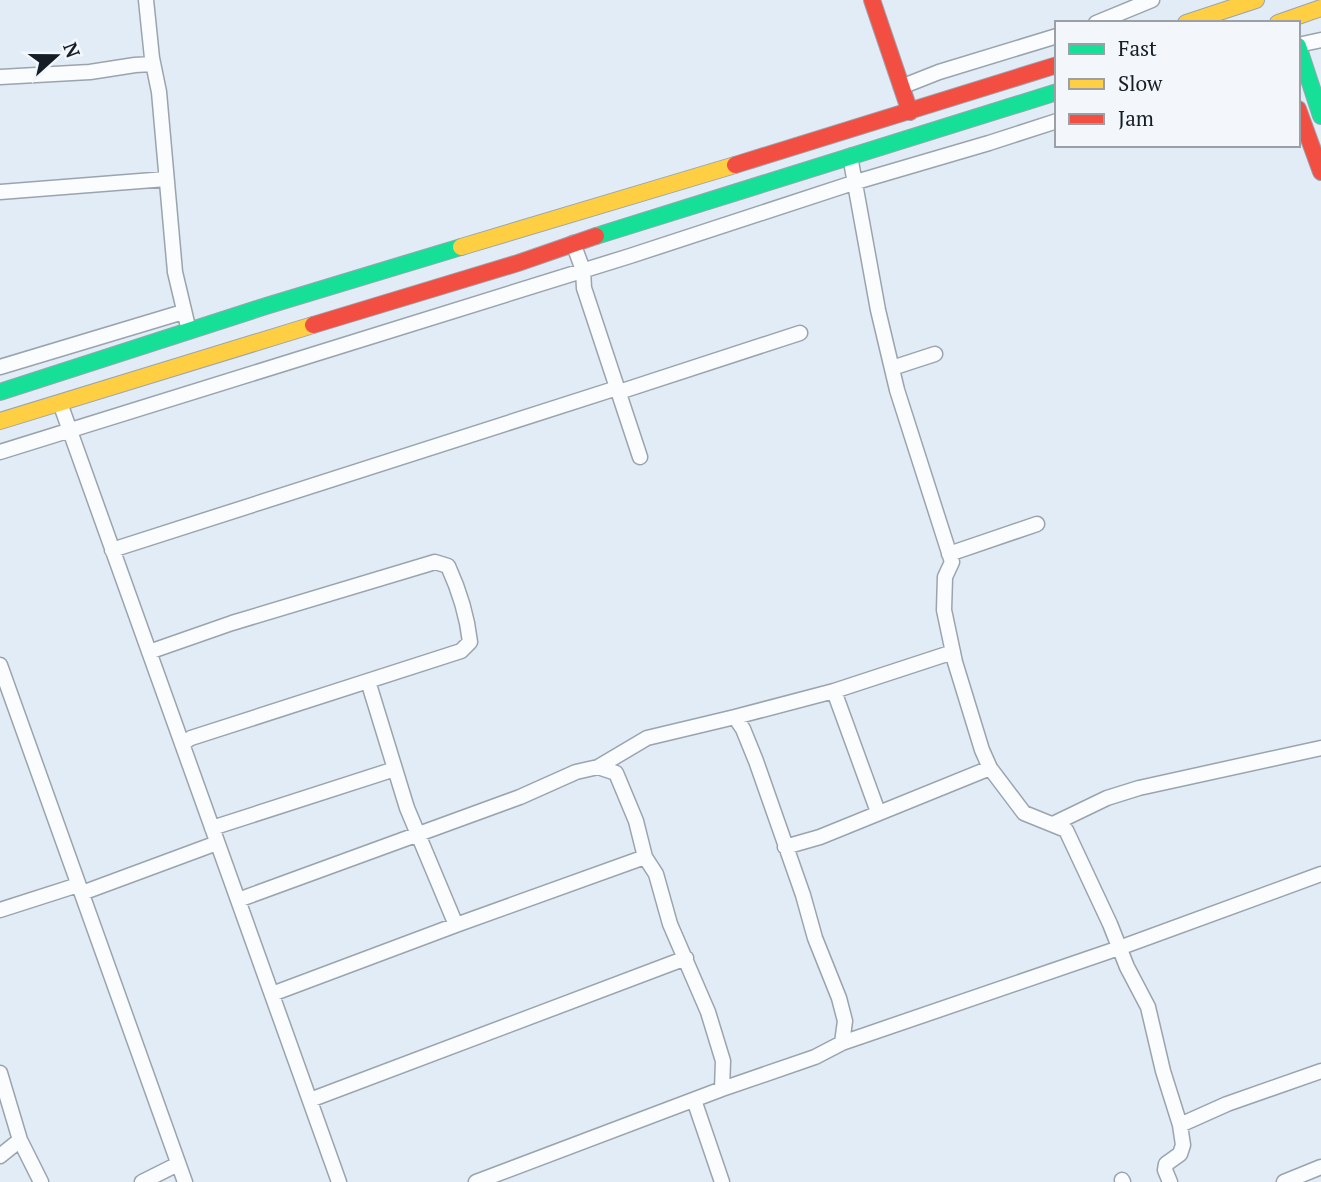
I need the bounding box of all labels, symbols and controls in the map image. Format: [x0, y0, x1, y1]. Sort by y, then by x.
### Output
north arrow [21, 21, 91, 91]
legend [1055, 21, 1300, 147]
text: Fast [1118, 34, 1157, 62]
text: N [58, 39, 87, 61]
text: Slow [1118, 69, 1163, 97]
text: Jam [1118, 104, 1154, 132]

